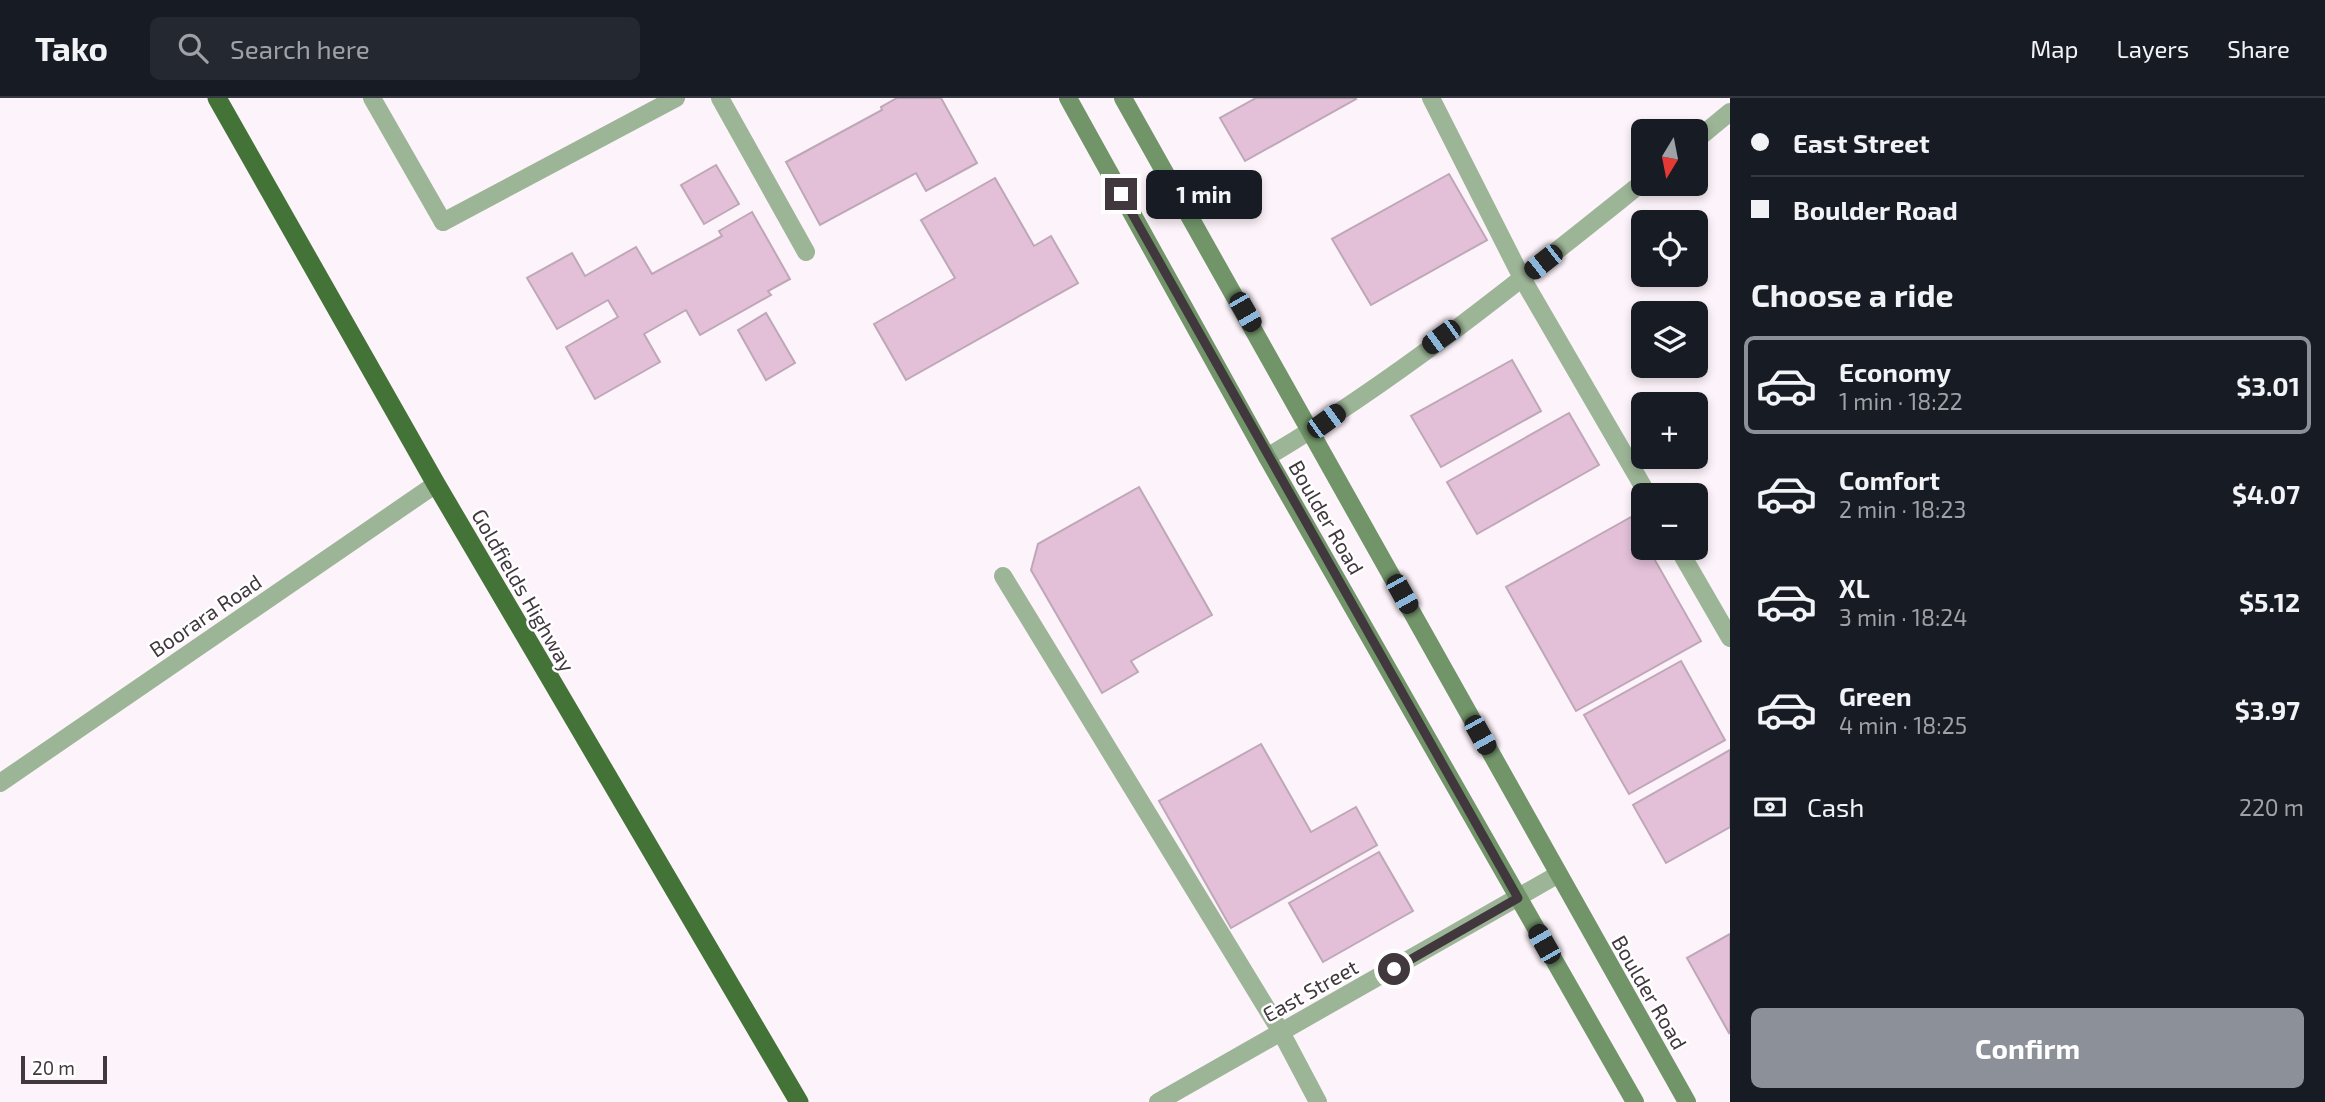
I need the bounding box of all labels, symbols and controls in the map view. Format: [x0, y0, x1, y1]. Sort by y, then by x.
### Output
search box [150, 17, 640, 80]
text: Tako [35, 28, 108, 68]
icon: search [174, 29, 212, 67]
text: Search here [230, 33, 370, 64]
text: Map [2030, 34, 2078, 63]
text: Layers [2116, 34, 2189, 63]
text: Share [2227, 34, 2290, 63]
north arrow [1631, 119, 1708, 196]
map controls [1631, 119, 1708, 560]
text: East Street [1793, 127, 1930, 158]
callout: 1 min [1146, 170, 1261, 218]
route end [1105, 178, 1137, 210]
text: 1 min [1176, 180, 1232, 208]
text: Boulder Road [1793, 194, 1958, 225]
button: locate [1631, 210, 1708, 287]
car [1520, 241, 1567, 283]
text: Choose a ride [1751, 275, 1954, 313]
car [1226, 289, 1265, 335]
button: layers [1631, 301, 1708, 378]
car [1418, 316, 1465, 358]
icon: car [1755, 354, 1818, 417]
text: Economy [1839, 356, 1951, 387]
text: $3.01 [2236, 370, 2300, 401]
text: 1 min · 18:22 [1839, 387, 1963, 415]
button: + [1631, 392, 1708, 469]
car [1303, 400, 1350, 442]
street label: Boulder Road [1284, 456, 1370, 578]
icon: car [1755, 462, 1818, 525]
text: Comfort [1839, 464, 1940, 495]
text: $4.07 [2232, 478, 2300, 509]
button: − [1631, 483, 1708, 560]
text: 2 min · 18:23 [1839, 495, 1966, 523]
street label: Goldfields Highway [467, 504, 581, 676]
street label: Boorara Road [144, 568, 266, 662]
icon: car [1755, 570, 1818, 633]
car [1383, 571, 1422, 617]
text: XL [1839, 572, 1870, 603]
text: $5.12 [2239, 586, 2300, 617]
text: 3 min · 18:24 [1839, 603, 1967, 631]
icon: car [1755, 678, 1818, 741]
text: Green [1839, 680, 1912, 711]
text: $3.97 [2235, 694, 2300, 725]
text: 4 min · 18:25 [1839, 711, 1967, 739]
car [1461, 712, 1500, 758]
icon: cash [1751, 788, 1789, 826]
text: Cash [1807, 791, 1864, 822]
text: 220 m [2239, 793, 2304, 821]
car [1525, 921, 1564, 967]
street label: Boulder Road [1607, 931, 1693, 1053]
route start [1378, 953, 1410, 985]
street label: East Street [1258, 954, 1362, 1026]
button: Confirm [1751, 1008, 2304, 1088]
scale bar [21, 1053, 107, 1085]
text: 20 m [32, 1056, 75, 1079]

